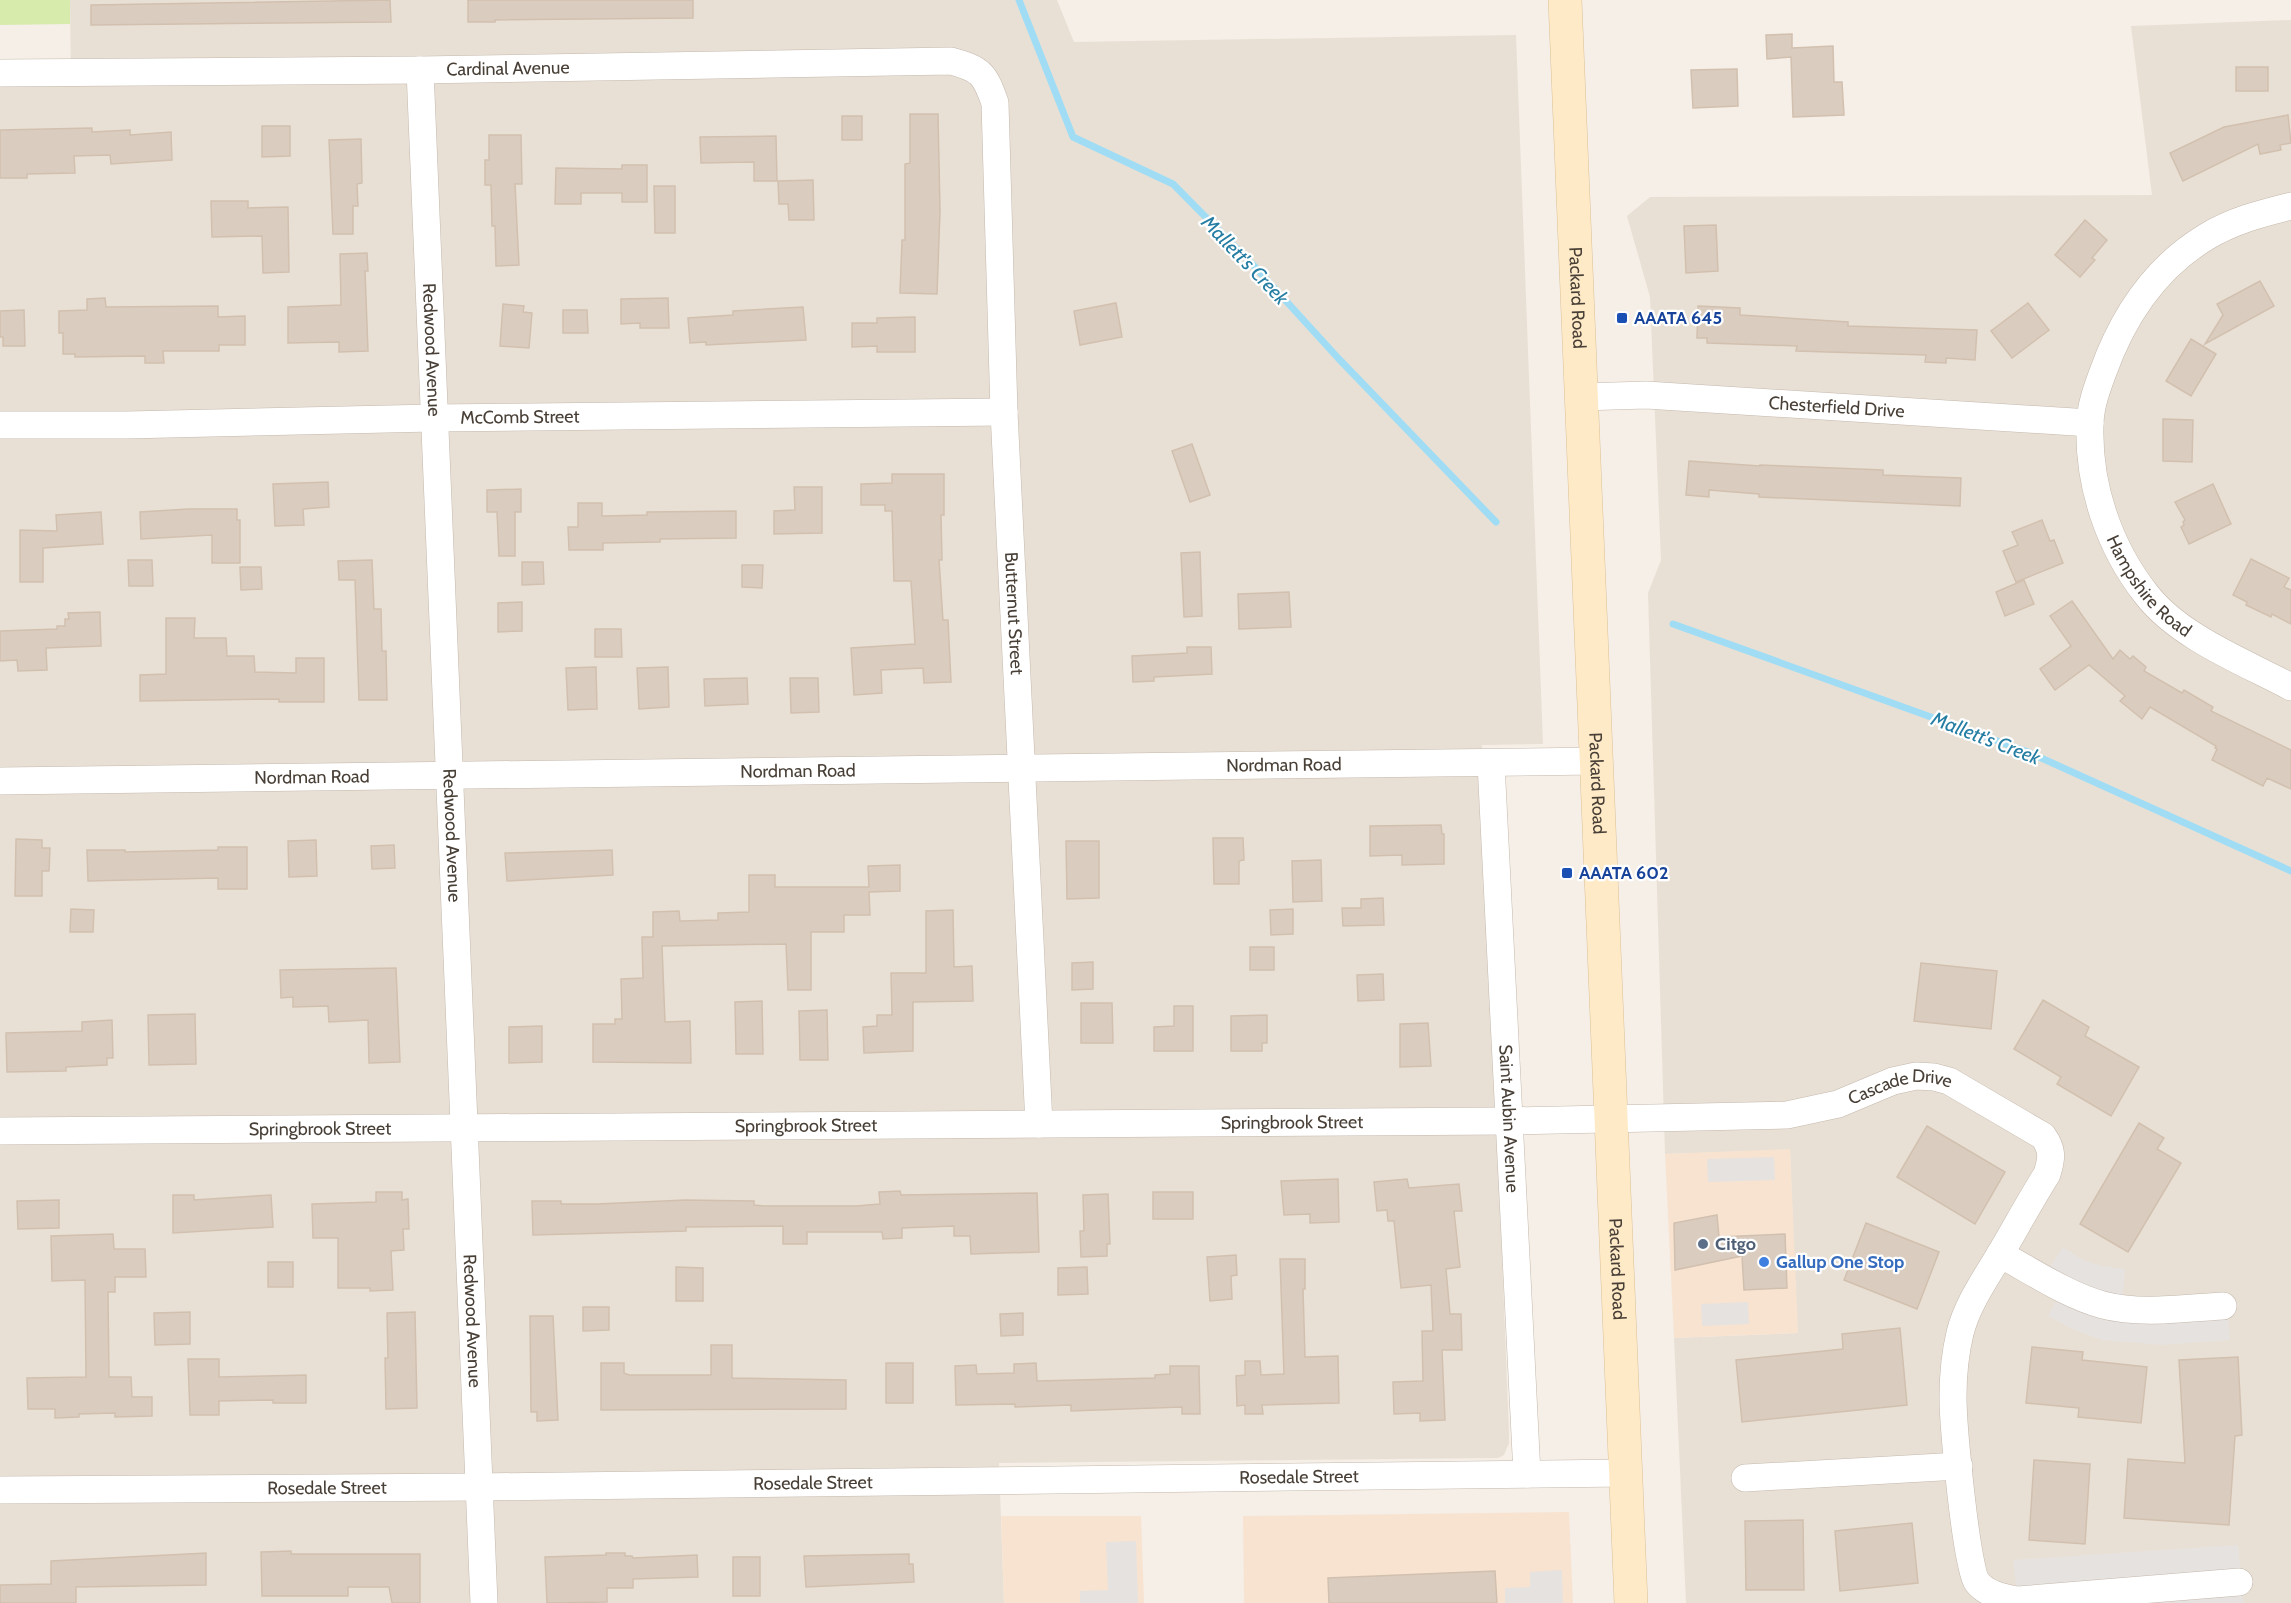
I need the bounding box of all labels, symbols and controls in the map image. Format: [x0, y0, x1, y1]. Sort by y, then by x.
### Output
street label: Cardinal Avenue [446, 56, 570, 81]
water label: Mallett's Creek [1196, 210, 1294, 311]
street label: Packard Road [1564, 246, 1590, 349]
street label: Redwood Avenue [418, 283, 445, 417]
place label: AAATA 645 [1634, 307, 1722, 329]
marker: AAATA 645 [1615, 311, 1629, 325]
street label: Chesterfield Drive [1768, 392, 1905, 422]
street label: McComb Street [460, 405, 580, 429]
street label: Hampshire Road [2102, 532, 2196, 642]
street label: Butternut Street [1000, 551, 1028, 675]
water label: Mallett's Creek [1927, 706, 2045, 770]
street label: Packard Road [1584, 732, 1610, 835]
street label: Nordman Road [1226, 753, 1342, 777]
street label: Nordman Road [740, 759, 856, 783]
street label: Nordman Road [254, 765, 370, 789]
street label: Redwood Avenue [438, 768, 466, 903]
place label: AAATA 602 [1579, 862, 1668, 884]
marker: AAATA 602 [1560, 866, 1574, 880]
street label: Saint Aubin Avenue [1494, 1044, 1524, 1193]
street label: Cascade Drive [1845, 1065, 1955, 1110]
street label: Springbrook Street [1221, 1111, 1363, 1134]
street label: Springbrook Street [735, 1114, 877, 1137]
street label: Springbrook Street [249, 1117, 391, 1140]
street label: Packard Road [1604, 1217, 1630, 1320]
place label: Citgo [1715, 1233, 1756, 1255]
marker: Citgo [1696, 1237, 1710, 1251]
place label: Gallup One Stop [1776, 1251, 1904, 1273]
street label: Redwood Avenue [458, 1254, 486, 1388]
marker: Gallup One Stop [1757, 1255, 1771, 1269]
street label: Rosedale Street [1239, 1465, 1359, 1489]
street label: Rosedale Street [753, 1471, 873, 1495]
street label: Rosedale Street [267, 1477, 387, 1499]

